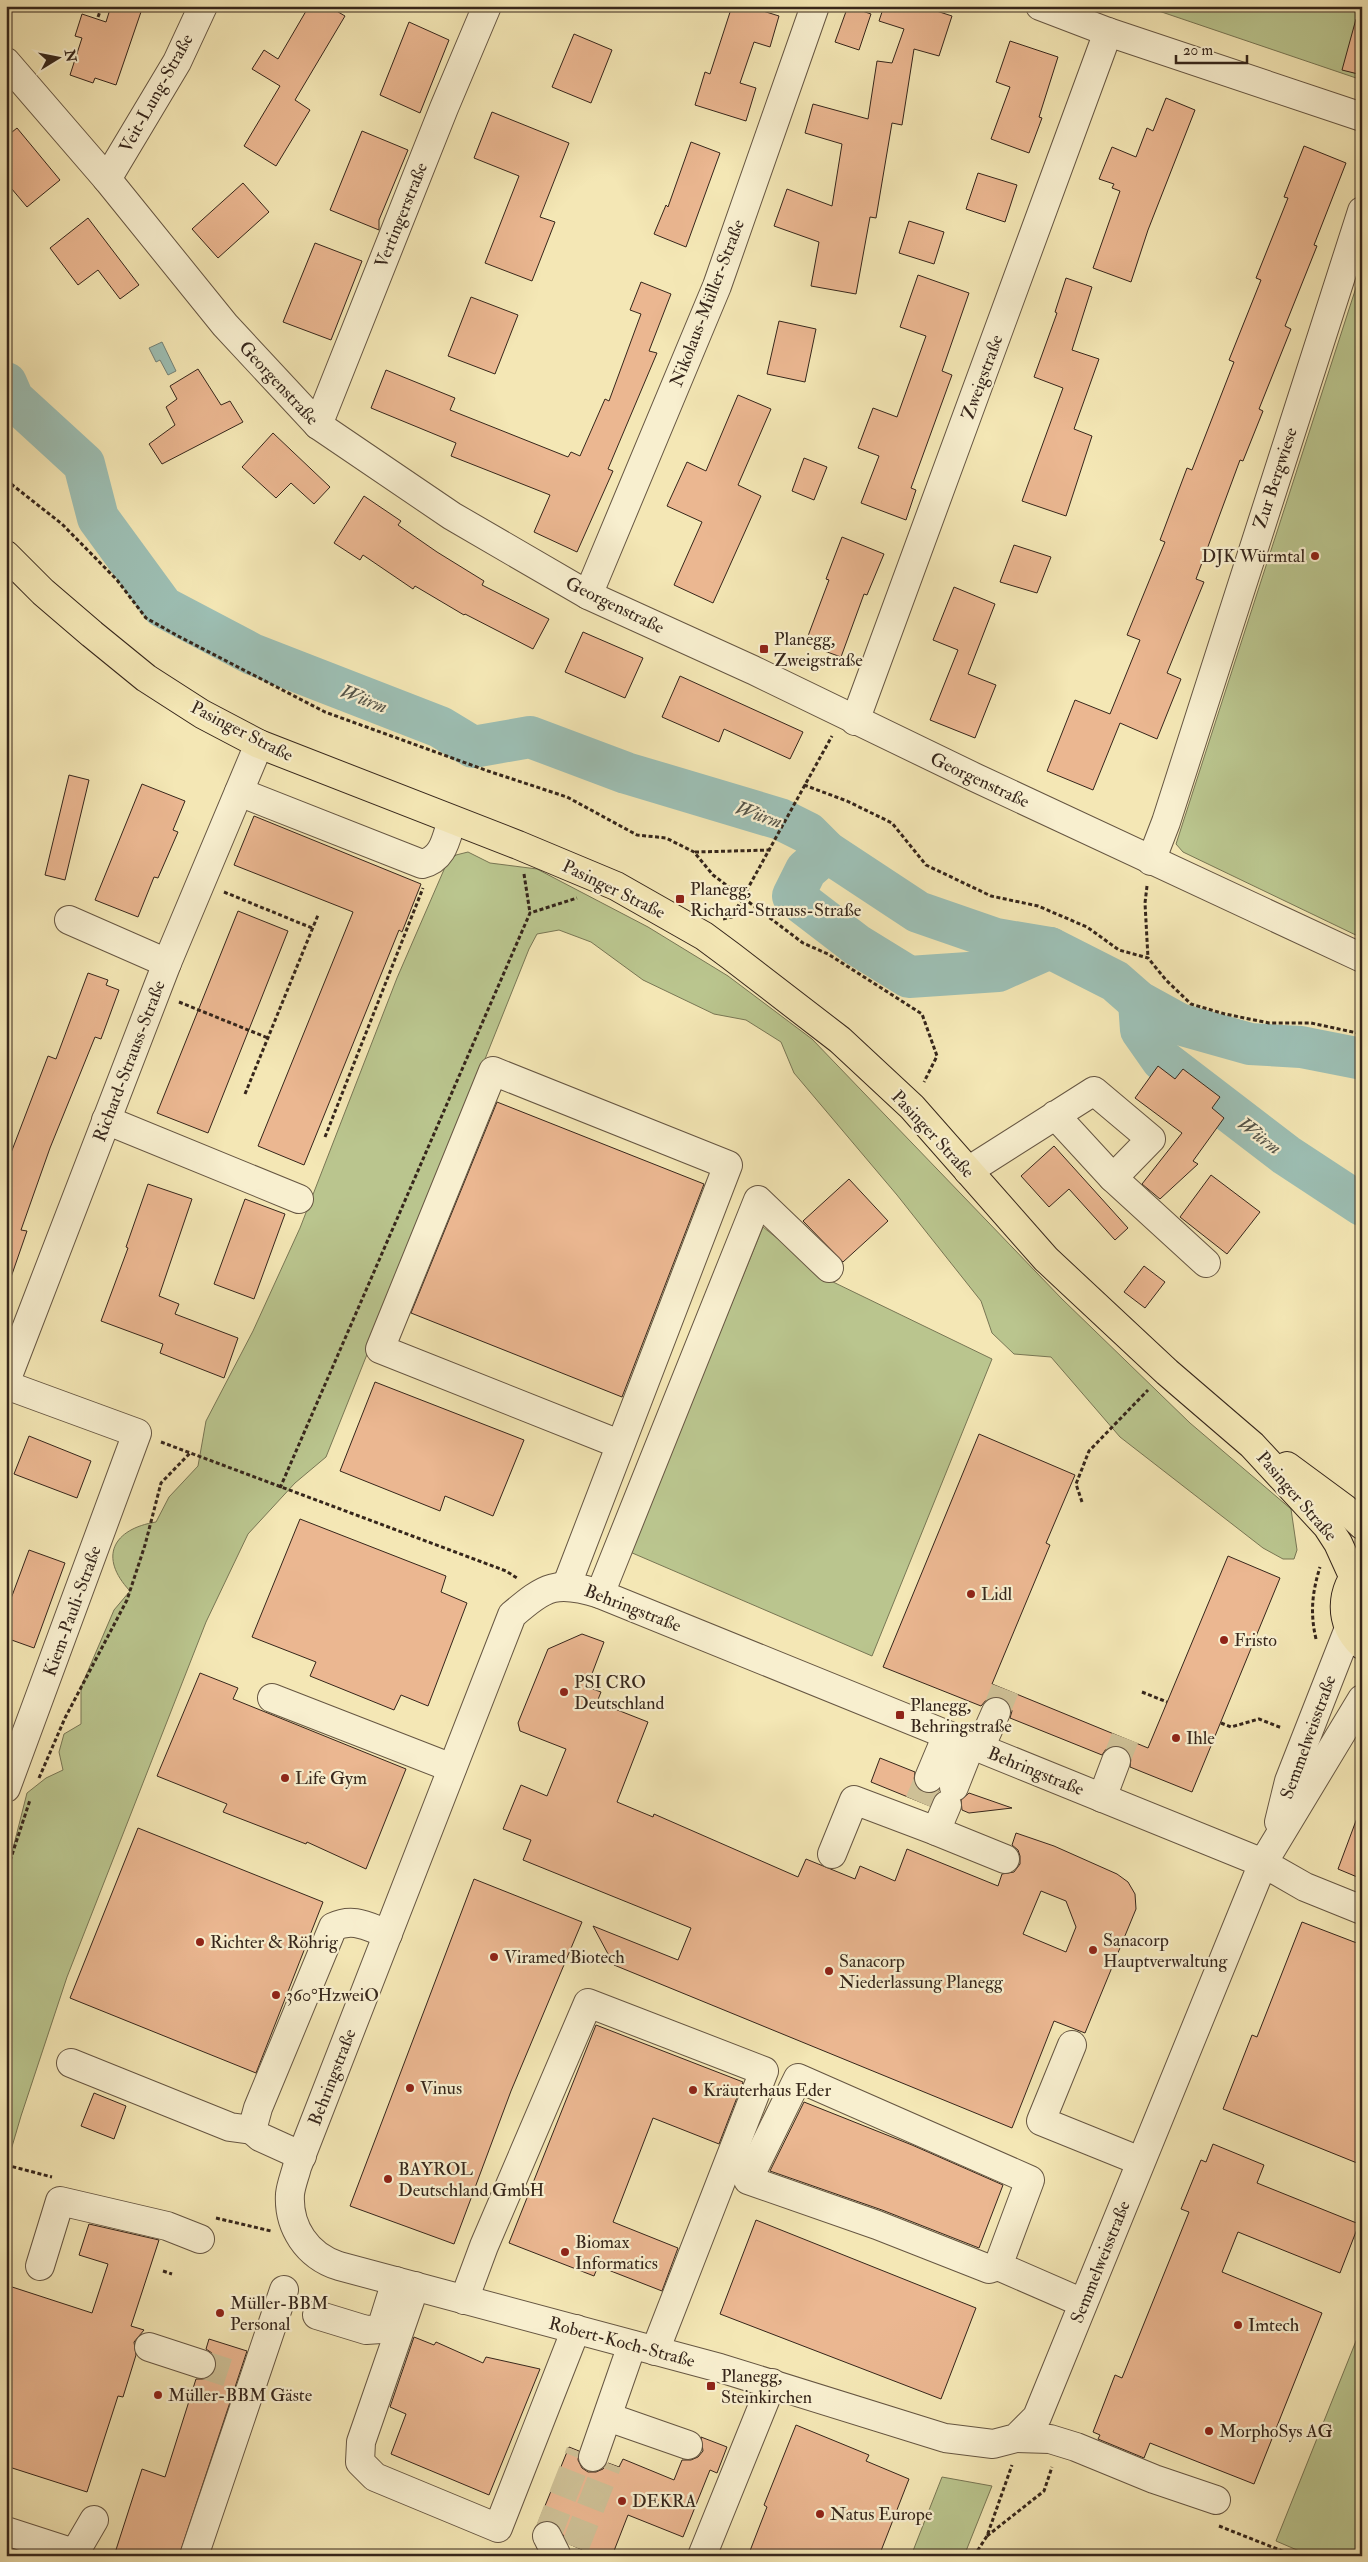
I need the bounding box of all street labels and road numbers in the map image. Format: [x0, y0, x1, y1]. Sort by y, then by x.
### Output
street label: Veit-Lung-Straße [114, 29, 199, 157]
street label: Vertingerstraße [370, 159, 433, 271]
street label: Nikolaus-Müller-Straße [665, 216, 750, 390]
street label: Zweigstraße [956, 331, 1009, 423]
street label: Georgenstraße [234, 336, 324, 431]
street label: Zur Bergwiese [1248, 424, 1303, 532]
street label: Georgenstraße [562, 572, 668, 639]
street label: Pasinger Straße [187, 696, 297, 767]
street label: Georgenstraße [926, 747, 1034, 814]
street label: Pasinger Straße [558, 855, 669, 924]
street label: Richard-Strauss-Straße [88, 977, 171, 1145]
street label: Pasinger Straße [886, 1086, 979, 1183]
street label: Pasinger Straße [1251, 1447, 1342, 1546]
street label: Kiem-Pauli-Straße [38, 1542, 107, 1680]
street label: Behringstraße [581, 1579, 685, 1638]
street label: Semmelweisstraße [1275, 1672, 1342, 1802]
street label: Behringstraße [984, 1742, 1088, 1801]
street label: Behringstraße [303, 2025, 362, 2129]
street label: Semmelweisstraße [1065, 2197, 1136, 2327]
street label: Robert-Koch-Straße [546, 2312, 698, 2373]

